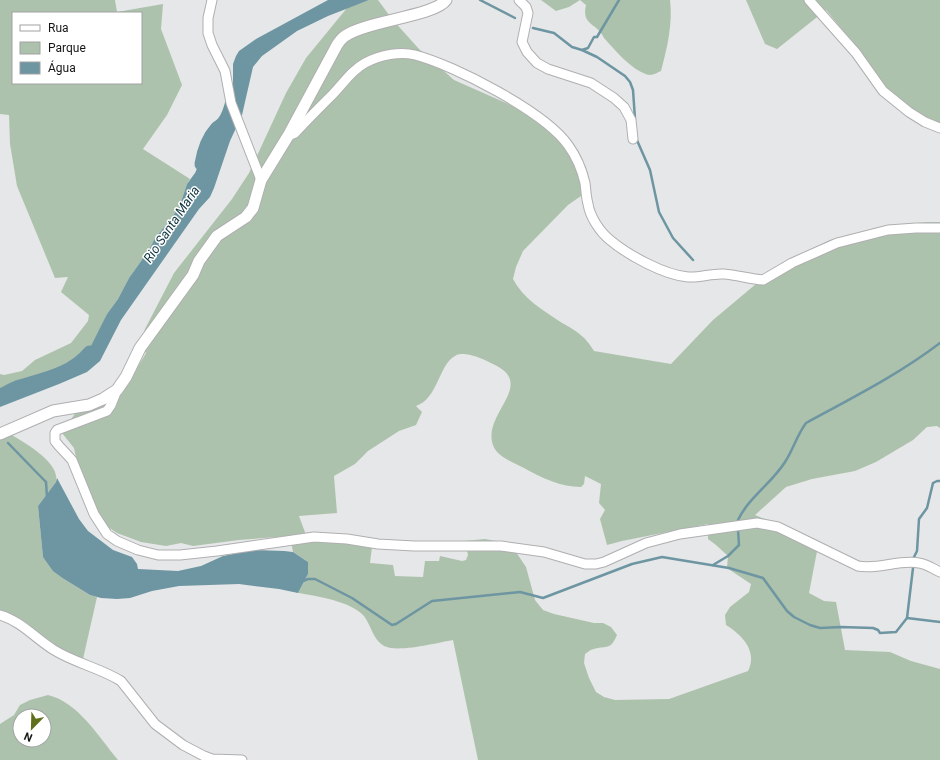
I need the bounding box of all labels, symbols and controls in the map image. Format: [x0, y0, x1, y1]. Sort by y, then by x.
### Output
legend [12, 12, 142, 84]
text: Rua [48, 21, 69, 35]
text: Parque [48, 41, 86, 55]
text: Água [48, 60, 76, 75]
water label: Rio Santa Maria [140, 183, 203, 265]
north arrow [12, 708, 52, 748]
text: N [22, 729, 34, 744]

